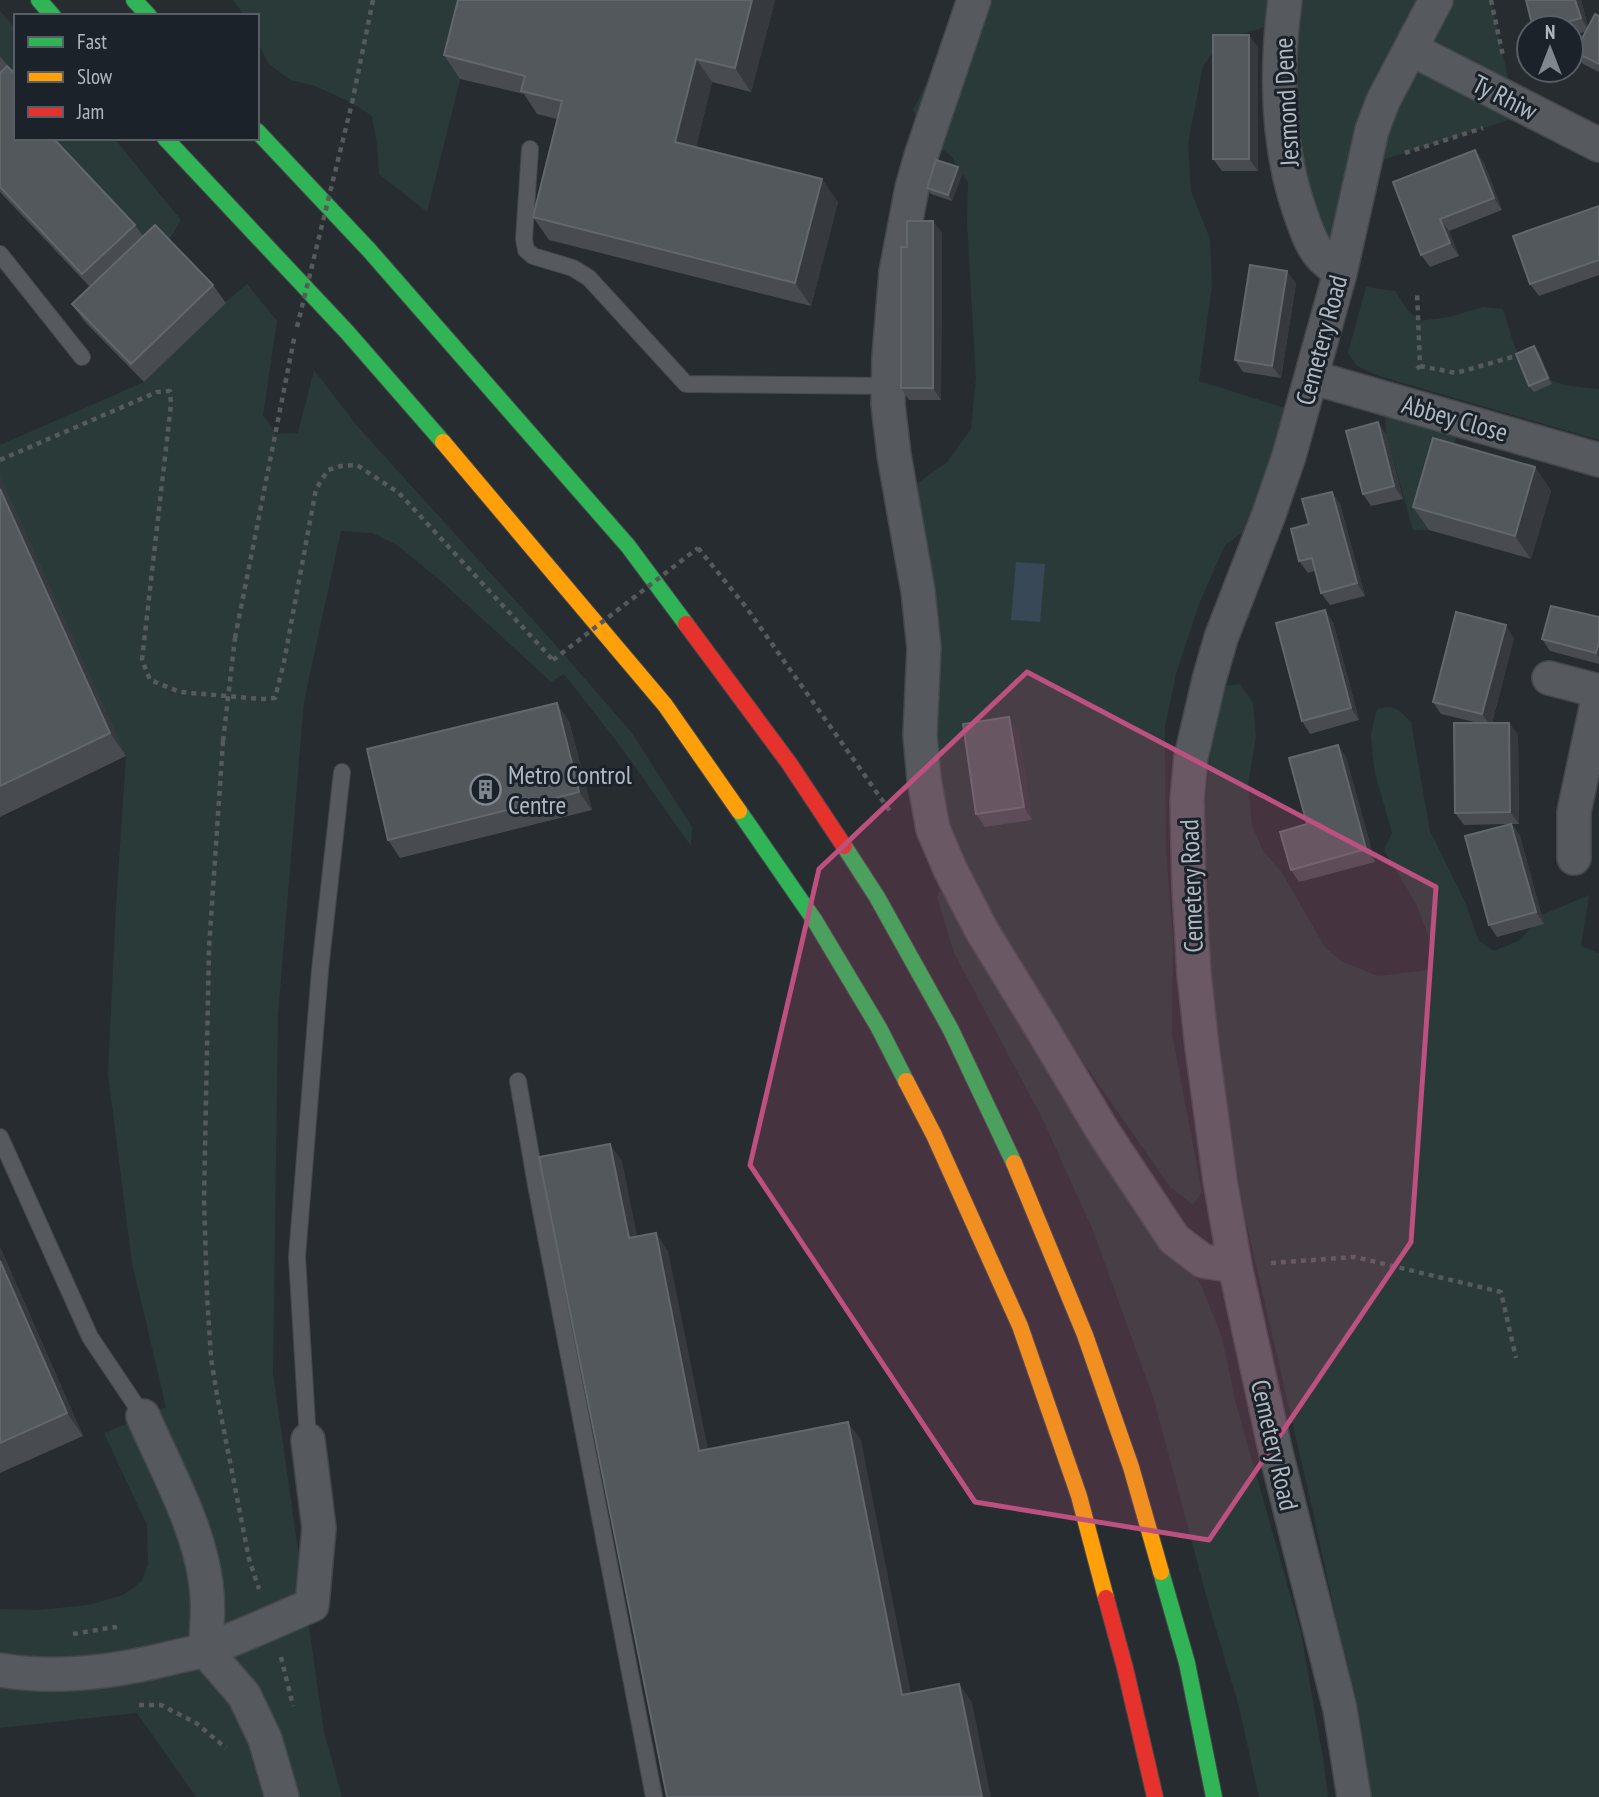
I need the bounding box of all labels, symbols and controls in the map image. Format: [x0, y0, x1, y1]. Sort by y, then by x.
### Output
legend [14, 14, 259, 140]
north arrow [1515, 14, 1585, 84]
text: N [1545, 20, 1555, 44]
text: Fast [77, 28, 107, 55]
street label: Jesmond Dene [1266, 37, 1306, 168]
text: Slow [77, 63, 113, 90]
street label: Ty Rhiw [1467, 67, 1544, 128]
text: Jam [76, 98, 104, 125]
street label: Cemetery Road [1288, 271, 1354, 409]
street label: Abbey Close [1398, 387, 1512, 449]
place label: Metro Control Centre [508, 758, 632, 821]
building icon: Metro Control Centre [468, 772, 502, 806]
street label: Cemetery Road [1172, 819, 1210, 953]
street label: Cemetery Road [1244, 1376, 1306, 1514]

